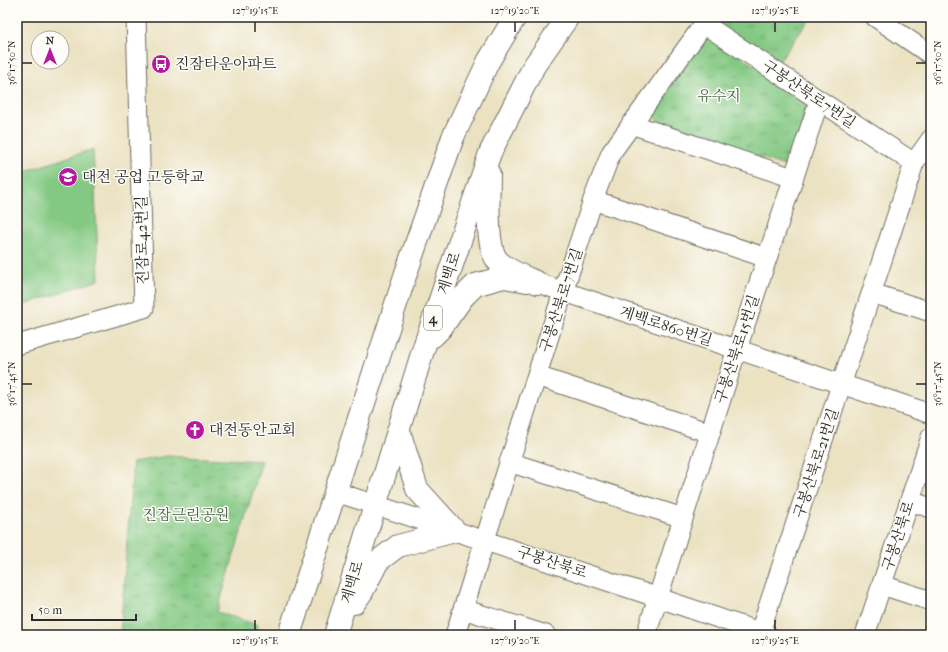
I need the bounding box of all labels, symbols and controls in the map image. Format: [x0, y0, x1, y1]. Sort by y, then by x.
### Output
text: 127°19'15"E [232, 5, 278, 17]
text: 127°19'20"E [491, 5, 539, 17]
text: 127°19'25"E [751, 5, 799, 17]
north arrow [30, 30, 70, 70]
text: N [46, 34, 55, 47]
text: 36°17'50"N [6, 40, 18, 85]
text: 36°17'50"N [932, 40, 944, 85]
bus stop icon: 진잠타운아파트 [150, 53, 172, 75]
place label: 진잠타운아파트 [175, 55, 277, 73]
street label: 구봉산북로7번길 [759, 56, 859, 132]
park label: 유수지 [697, 87, 741, 105]
school or university icon: 대전 공업 고등학교 [57, 166, 79, 188]
place label: 대전 공업 고등학교 [82, 168, 205, 186]
street label: 진잠로42번길 [132, 195, 152, 285]
street label: 구봉산북로7번길 [536, 246, 586, 354]
street label: 계백로 [434, 249, 464, 296]
street label: 구봉산북로15번길 [711, 292, 763, 406]
street label: 계백로860번길 [617, 303, 715, 349]
road number: 4 [424, 306, 442, 330]
text: 36°17'45"N [6, 361, 18, 407]
text: 36°17'45"N [932, 361, 944, 407]
street label: 구봉산북로21번길 [790, 406, 842, 520]
church icon: 대전동안교회 [184, 419, 206, 441]
place label: 대전동안교회 [209, 421, 296, 439]
street label: 구봉산북로 [878, 498, 918, 573]
park label: 진잠근린공원 [143, 506, 229, 524]
street label: 구봉산북로 [515, 542, 590, 582]
street label: 계백로 [337, 558, 367, 605]
scale bar [32, 596, 136, 622]
text: 50 m [38, 603, 62, 617]
text: 127°19'15"E [232, 635, 278, 647]
text: 127°19'20"E [491, 635, 539, 647]
text: 127°19'25"E [751, 635, 799, 647]

